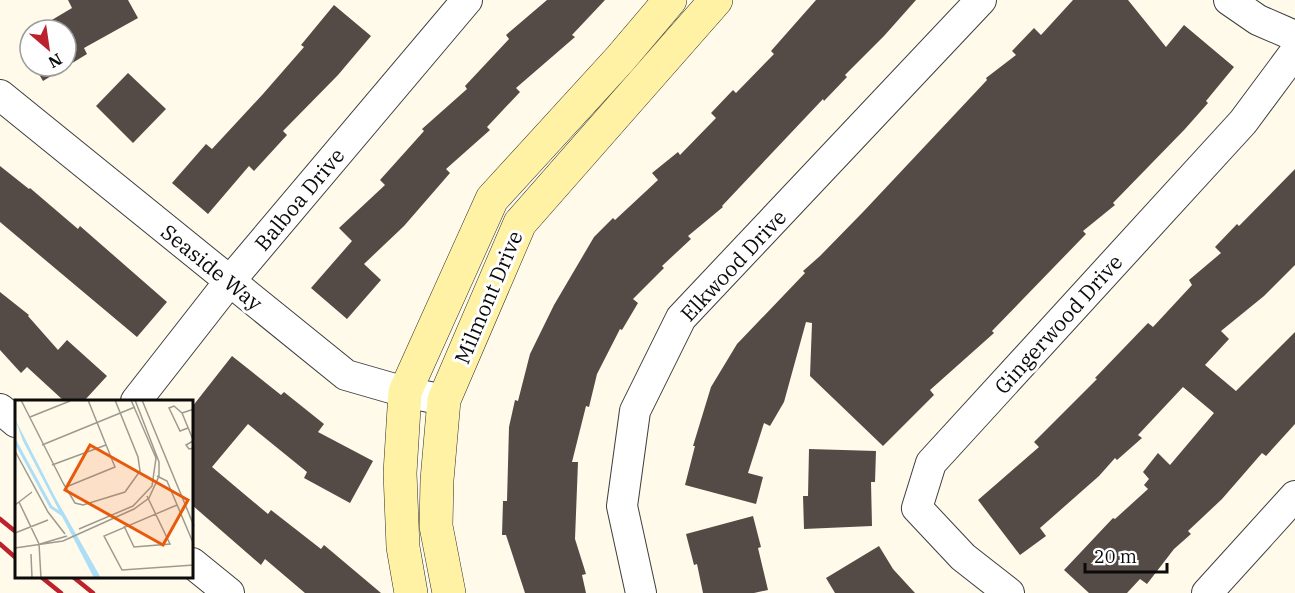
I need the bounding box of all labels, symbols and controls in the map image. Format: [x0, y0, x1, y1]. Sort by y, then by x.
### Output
north arrow [18, 18, 78, 78]
text: N [45, 49, 66, 73]
street label: Balboa Drive [248, 142, 350, 256]
street label: Elkwood Drive [674, 203, 792, 327]
street label: Seaside Way [156, 218, 269, 317]
street label: Milmont Drive [447, 226, 529, 368]
street label: Gingerwood Drive [988, 248, 1128, 400]
inset map [15, 400, 194, 578]
scale bar [1085, 536, 1168, 574]
text: 20 m [1094, 545, 1137, 568]

